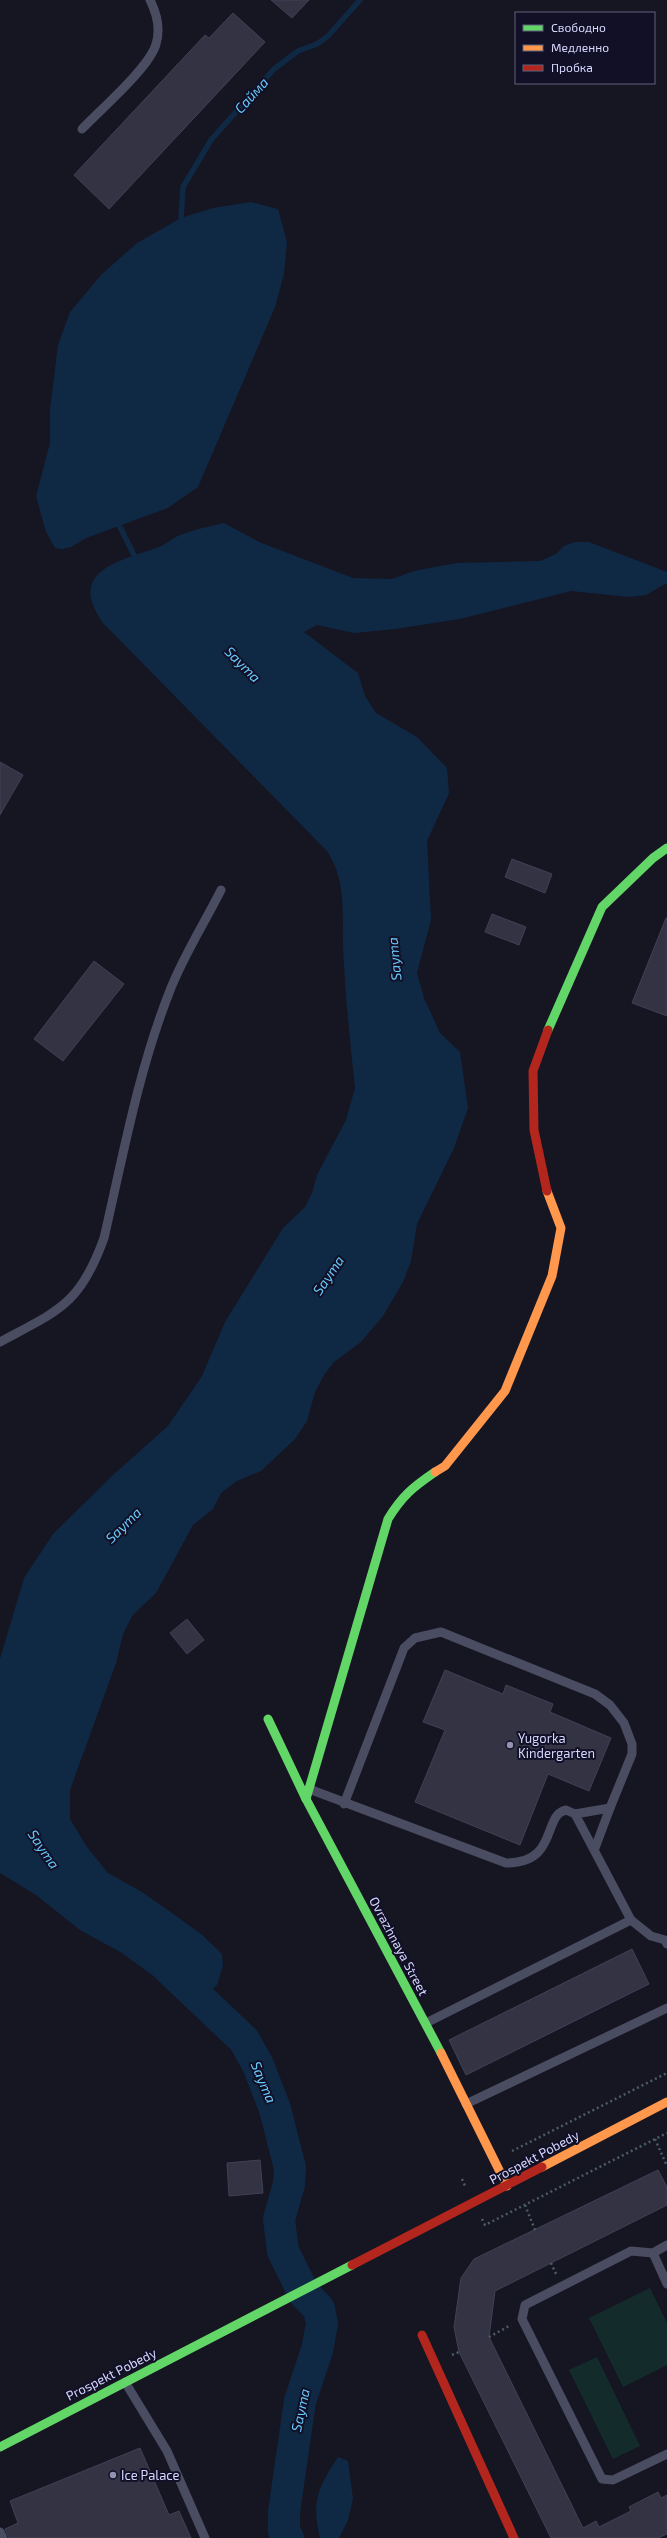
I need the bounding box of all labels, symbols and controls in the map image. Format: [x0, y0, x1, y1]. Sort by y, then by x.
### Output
legend [515, 12, 655, 84]
text: Свободно [551, 20, 606, 34]
text: Медленно [551, 40, 609, 54]
text: Пробка [551, 60, 593, 74]
water label: Сайма [230, 74, 272, 116]
water label: Sayma [222, 643, 264, 685]
water label: Sayma [384, 937, 404, 981]
water label: Sayma [309, 1252, 347, 1298]
water label: Sayma [102, 1504, 144, 1546]
place label: Yugorka Kindergarten [518, 1730, 595, 1761]
marker: Yugorka Kindergarten [505, 1740, 515, 1750]
water label: Sayma [25, 1826, 63, 1872]
street label: Ovrazhnaya Street [366, 1894, 432, 1998]
water label: Sayma [248, 2059, 280, 2105]
street label: Prospekt Pobedy [486, 2127, 582, 2187]
street label: Prospekt Pobedy [63, 2344, 159, 2404]
water label: Sayma [287, 2387, 313, 2433]
place label: Ice Palace [121, 2467, 180, 2483]
marker: Ice Palace [108, 2470, 118, 2480]

